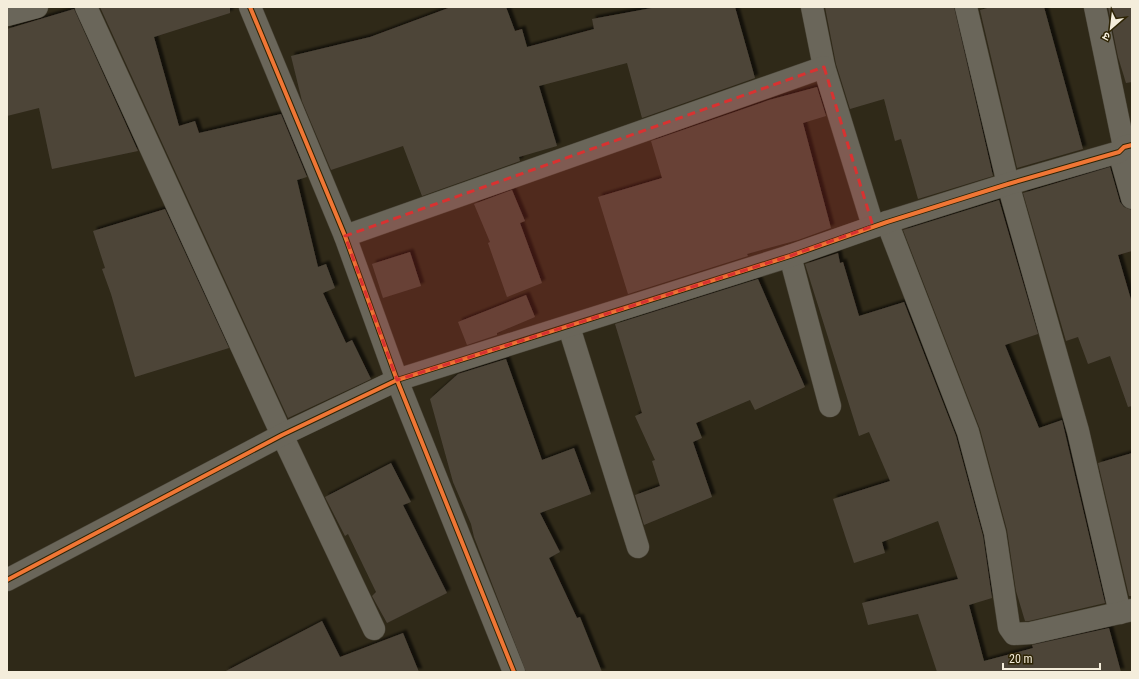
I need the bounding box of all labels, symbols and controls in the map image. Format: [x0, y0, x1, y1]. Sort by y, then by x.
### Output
north arrow [1091, 8, 1131, 48]
text: उ [1100, 29, 1112, 44]
scale bar [1003, 645, 1100, 671]
text: 20 m [1009, 652, 1033, 666]

